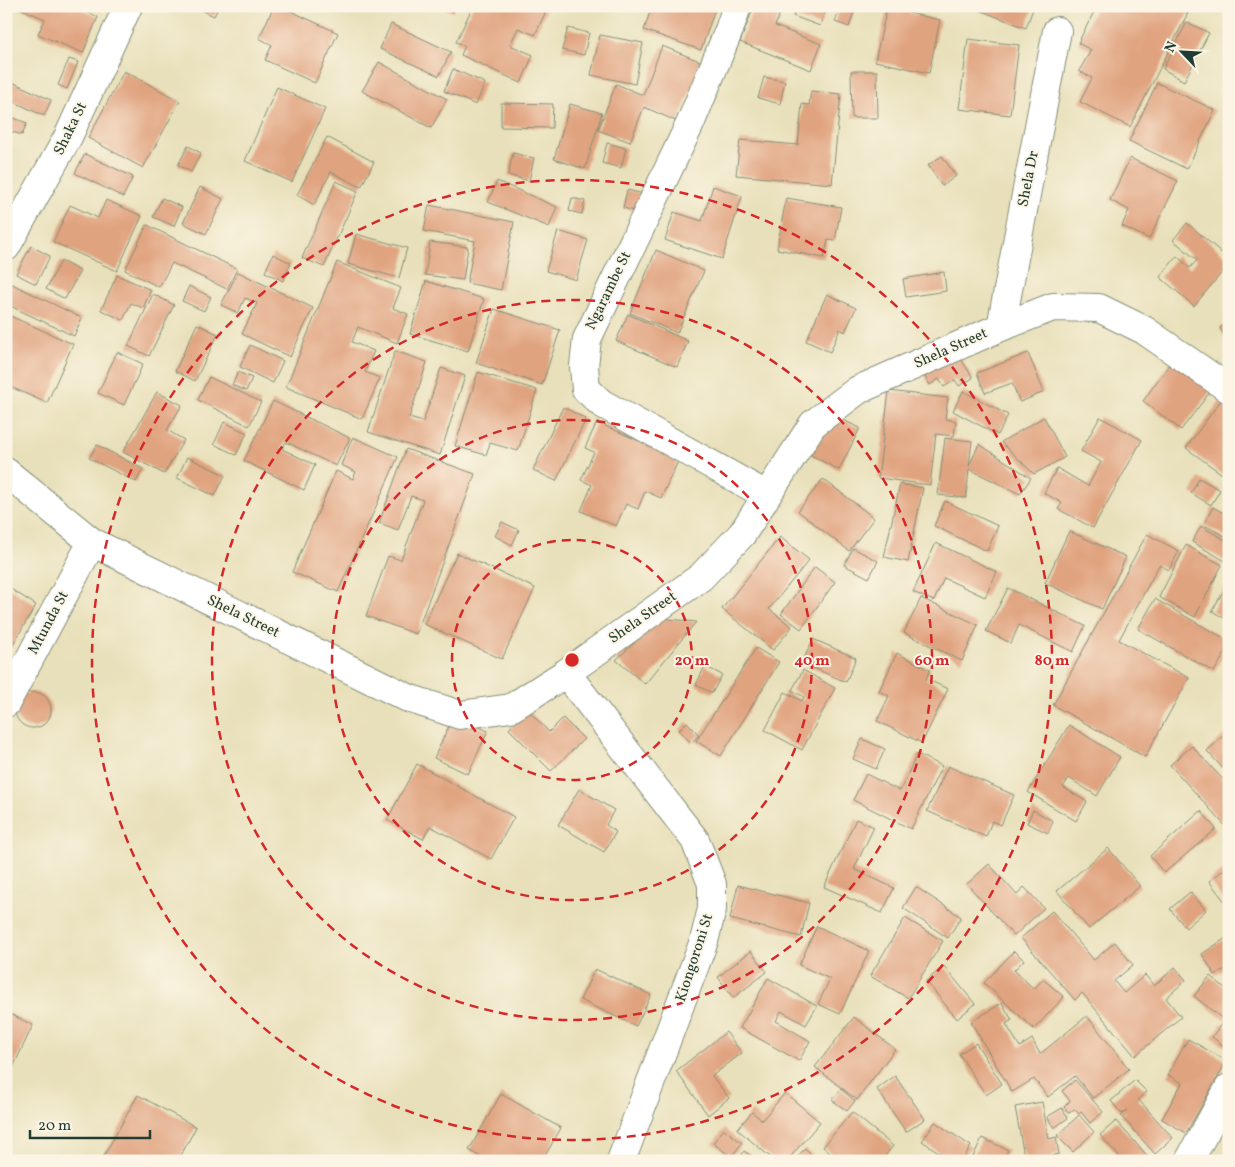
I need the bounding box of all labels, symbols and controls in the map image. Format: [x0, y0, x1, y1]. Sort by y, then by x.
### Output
north arrow [1158, 28, 1208, 78]
text: N [1161, 39, 1182, 56]
street label: Shaka St [49, 99, 93, 159]
street label: Shela Dr [1013, 149, 1045, 209]
street label: Ngarambe St [581, 248, 637, 334]
street label: Shela Street [911, 323, 991, 375]
street label: Shela Street [605, 587, 681, 649]
street label: Mtunda St [24, 588, 74, 658]
street label: Shela Street [203, 590, 283, 644]
centre of rings [563, 651, 581, 669]
text: 20 m [675, 651, 710, 672]
text: 40 m [794, 651, 830, 672]
text: 60 m [915, 651, 950, 672]
text: 80 m [1035, 651, 1070, 672]
street label: Kiongoroni St [671, 911, 719, 1005]
scale bar [30, 1107, 150, 1139]
text: 20 m [38, 1116, 71, 1137]

